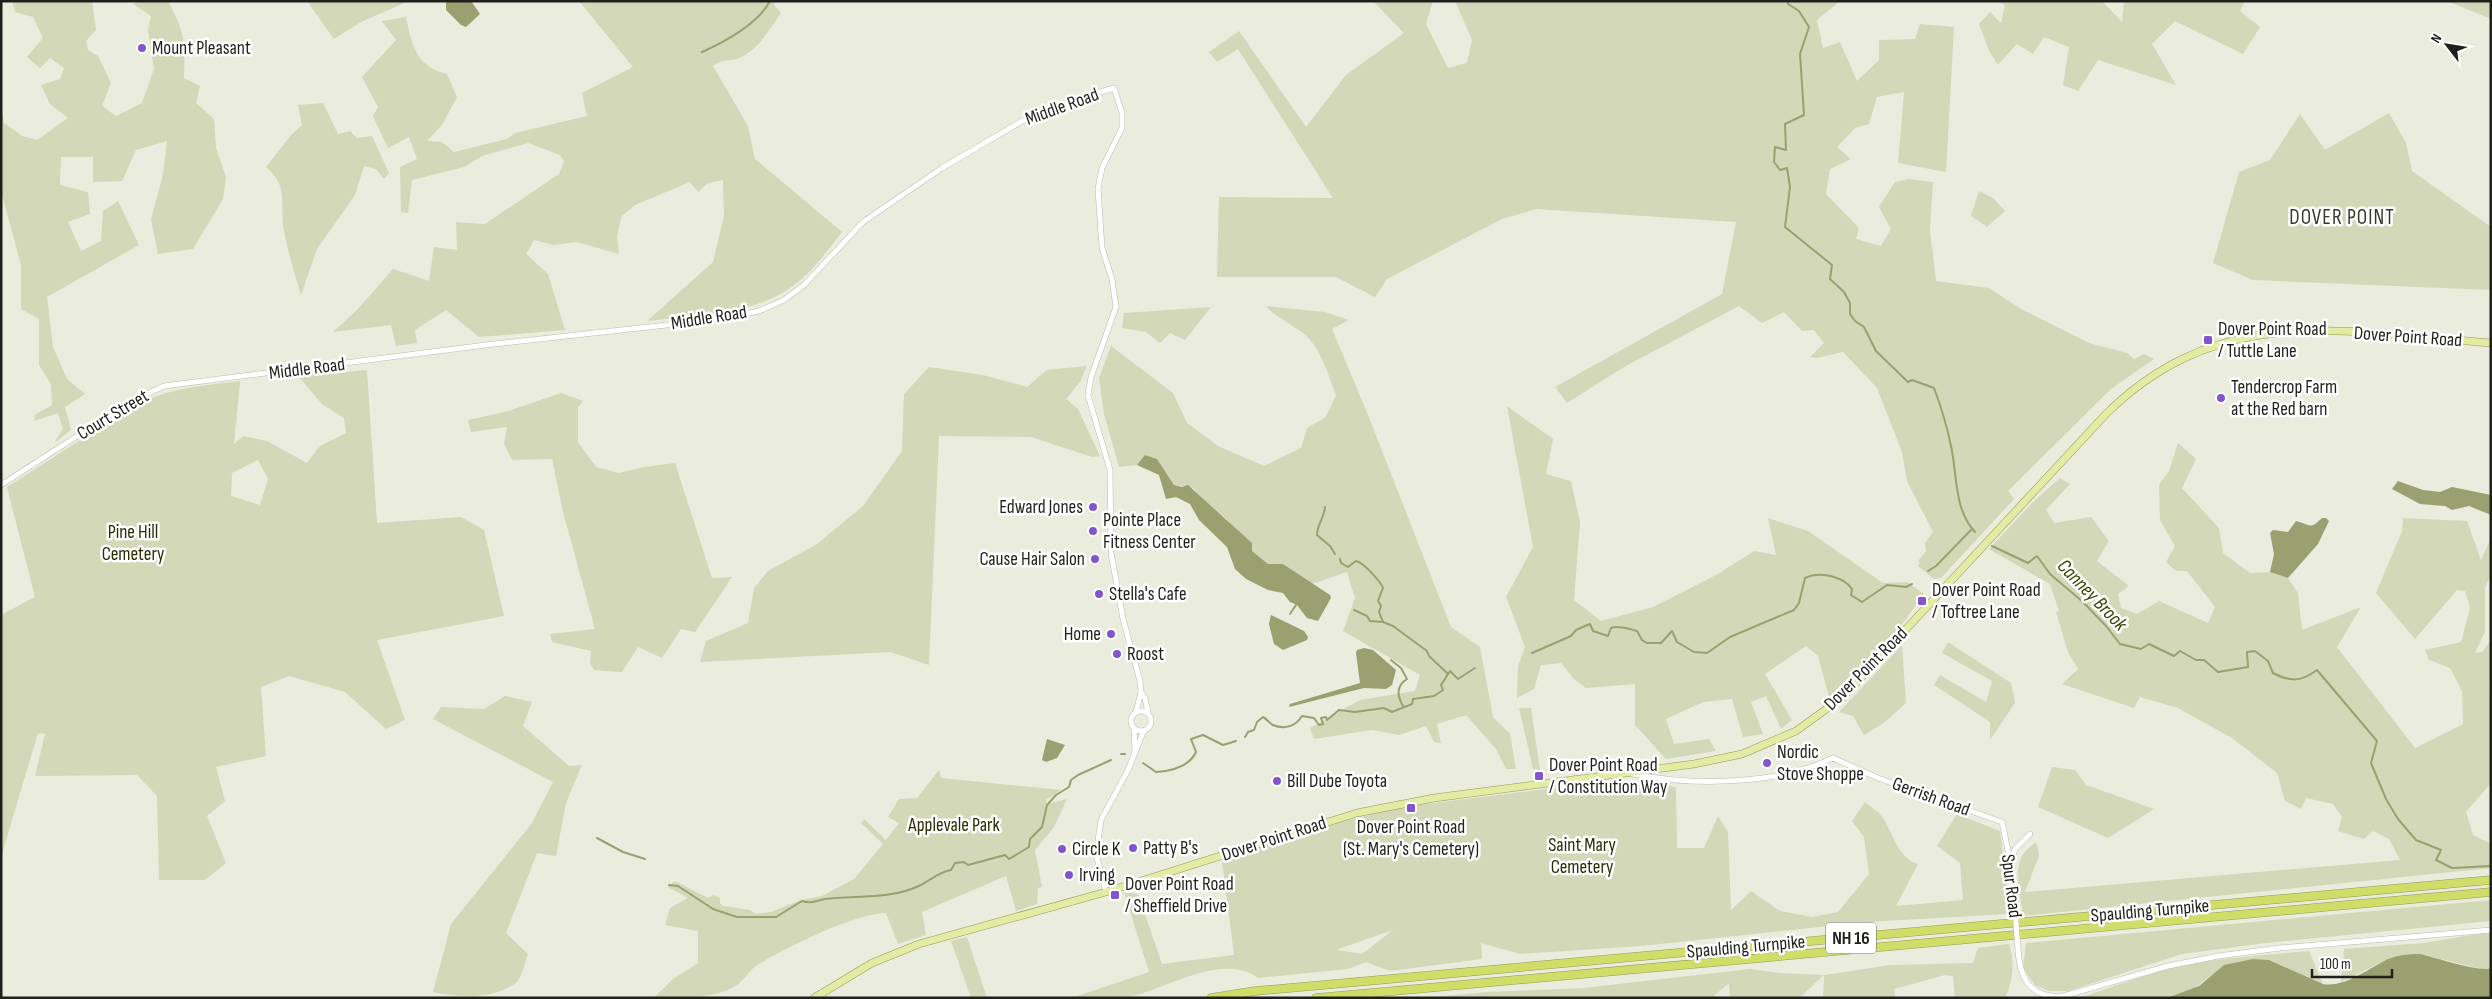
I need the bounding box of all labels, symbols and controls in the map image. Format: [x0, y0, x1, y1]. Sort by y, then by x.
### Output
north arrow [2422, 20, 2472, 70]
text: N [2427, 31, 2445, 46]
place label: Mount Pleasant [152, 37, 251, 60]
marker: Mount Pleasant [136, 42, 148, 54]
street label: Middle Road [1022, 83, 1102, 131]
district label: DOVER POINT [2289, 205, 2395, 230]
street label: Middle Road [669, 301, 749, 335]
place label: Dover Point Road / Tuttle Lane [2218, 318, 2327, 363]
street label: Dover Point Road [2353, 322, 2463, 352]
marker: Dover Point Road / Tuttle Lane [2202, 334, 2214, 346]
street label: Middle Road [268, 353, 346, 385]
place label: Tendercrop Farm at the Red barn [2231, 376, 2337, 421]
street label: Court Street [73, 385, 153, 445]
marker: Tendercrop Farm at the Red barn [2215, 392, 2227, 404]
place label: Edward Jones [999, 496, 1083, 519]
marker: Edward Jones [1087, 501, 1099, 513]
place label: Pointe Place Fitness Center [1103, 509, 1196, 554]
park label: Pine Hill Cemetery [102, 521, 165, 566]
marker: Pointe Place Fitness Center [1087, 525, 1099, 537]
place label: Cause Hair Salon [979, 548, 1085, 571]
marker: Cause Hair Salon [1089, 553, 1101, 565]
water label: Canney Brook [2052, 554, 2132, 636]
place label: Dover Point Road / Toftree Lane [1932, 579, 2041, 624]
place label: Stella's Cafe [1109, 583, 1187, 606]
marker: Stella's Cafe [1093, 588, 1105, 600]
marker: Dover Point Road / Toftree Lane [1916, 595, 1928, 607]
street label: Dover Point Road [1819, 622, 1913, 716]
place label: Home [1064, 623, 1101, 646]
marker: Home [1105, 628, 1117, 640]
place label: Roost [1127, 643, 1164, 666]
marker: Roost [1111, 648, 1123, 660]
place label: Nordic Stove Shoppe [1777, 741, 1864, 786]
place label: Dover Point Road / Constitution Way [1549, 754, 1668, 799]
marker: Nordic Stove Shoppe [1761, 757, 1773, 769]
place label: Bill Dube Toyota [1287, 770, 1387, 793]
marker: Dover Point Road / Constitution Way [1533, 770, 1545, 782]
street label: Gerrish Road [1889, 772, 1973, 822]
marker: Bill Dube Toyota [1271, 775, 1283, 787]
marker: Dover Point Road (St. Mary's Cemetery) [1405, 802, 1417, 814]
street label: Dover Point Road [1219, 811, 1329, 867]
park label: Applevale Park [907, 814, 1001, 837]
place label: Dover Point Road (St. Mary's Cemetery) [1343, 816, 1479, 861]
park label: Saint Mary Cemetery [1548, 834, 1616, 879]
place label: Patty B's [1143, 837, 1198, 860]
place label: Circle K [1072, 838, 1121, 861]
marker: Patty B's [1127, 842, 1139, 854]
marker: Circle K [1056, 843, 1068, 855]
street label: Spur Road [1996, 853, 2026, 919]
place label: Irving [1079, 864, 1115, 887]
marker: Irving [1063, 869, 1075, 881]
place label: Dover Point Road / Sheffield Drive [1125, 873, 1234, 918]
marker: Dover Point Road / Sheffield Drive [1109, 889, 1121, 901]
street label: Spaulding Turnpike [2090, 894, 2210, 928]
road number: NH 16 [1826, 922, 1876, 954]
street label: Spaulding Turnpike [1686, 930, 1806, 964]
scale bar [2312, 946, 2392, 978]
text: 100 m [2320, 955, 2351, 974]

